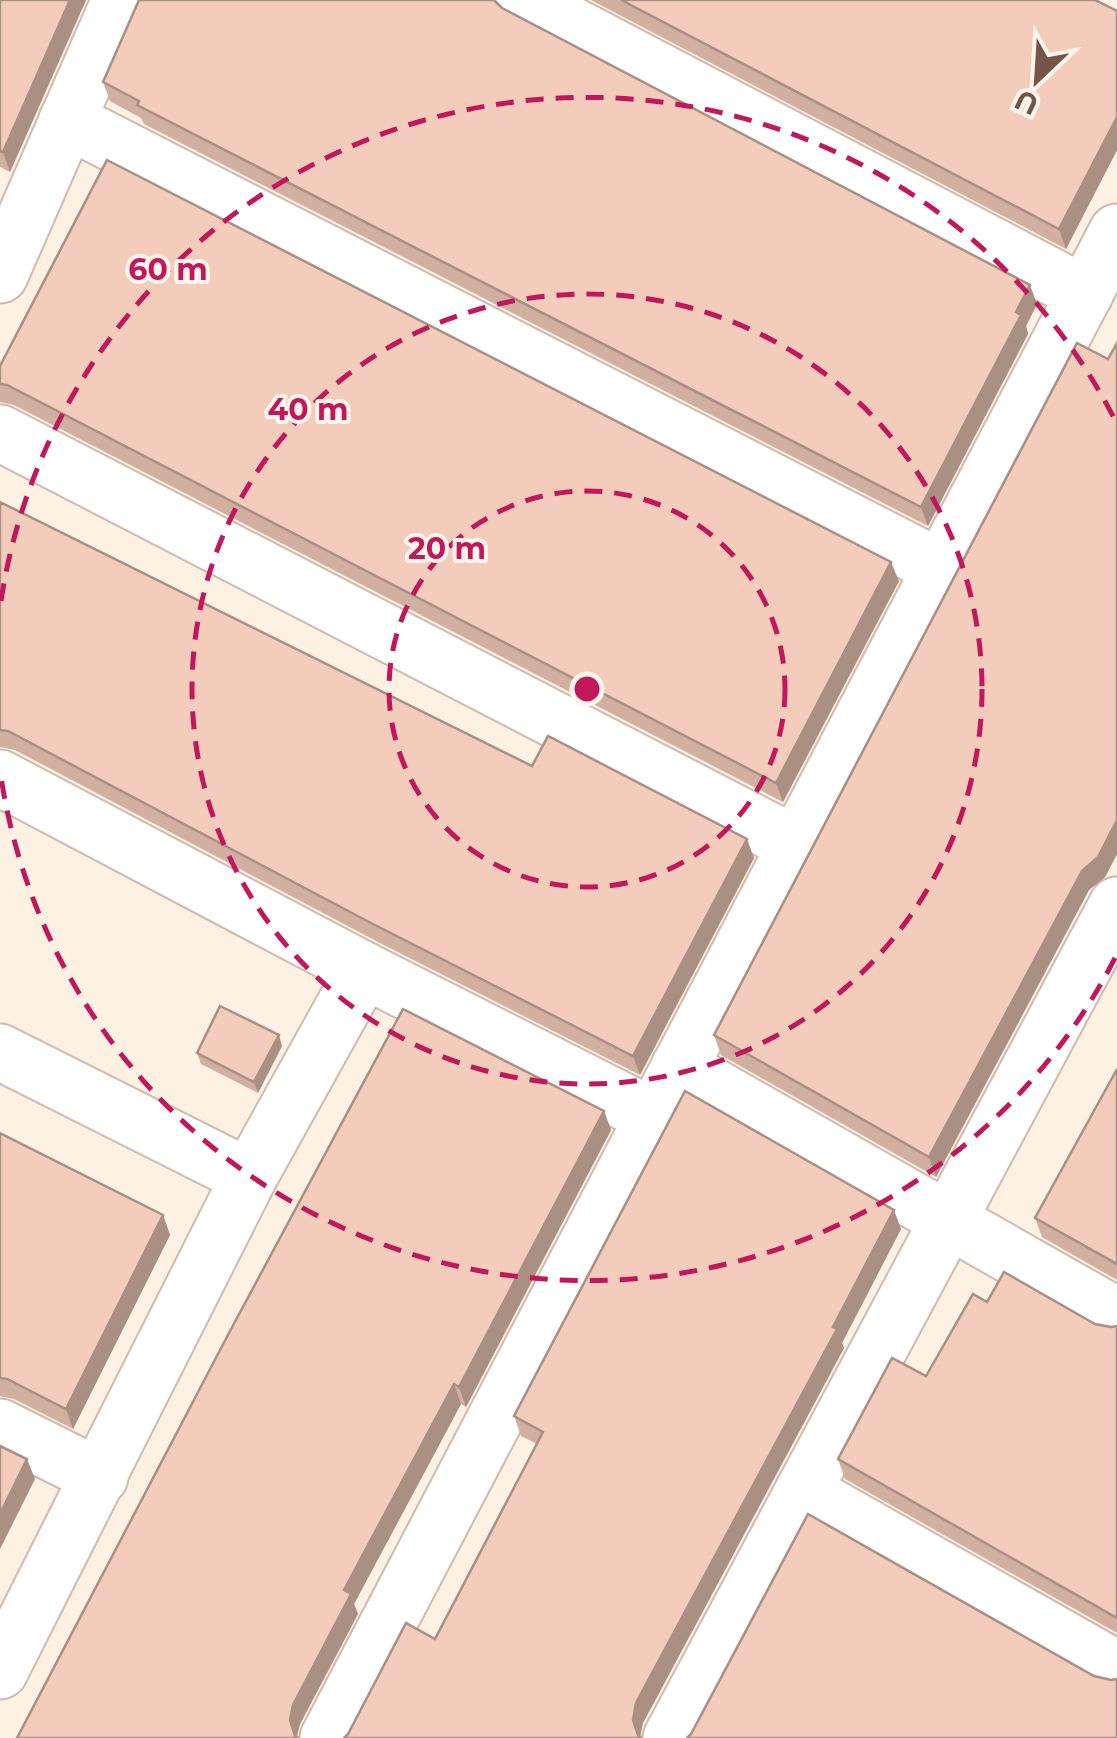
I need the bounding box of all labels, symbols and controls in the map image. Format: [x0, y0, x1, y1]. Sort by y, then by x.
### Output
north arrow [987, 30, 1087, 130]
text: U [1009, 83, 1044, 123]
text: 60 m [128, 251, 208, 288]
text: 40 m [268, 391, 349, 428]
text: 20 m [408, 530, 486, 567]
centre of rings [569, 671, 605, 707]

